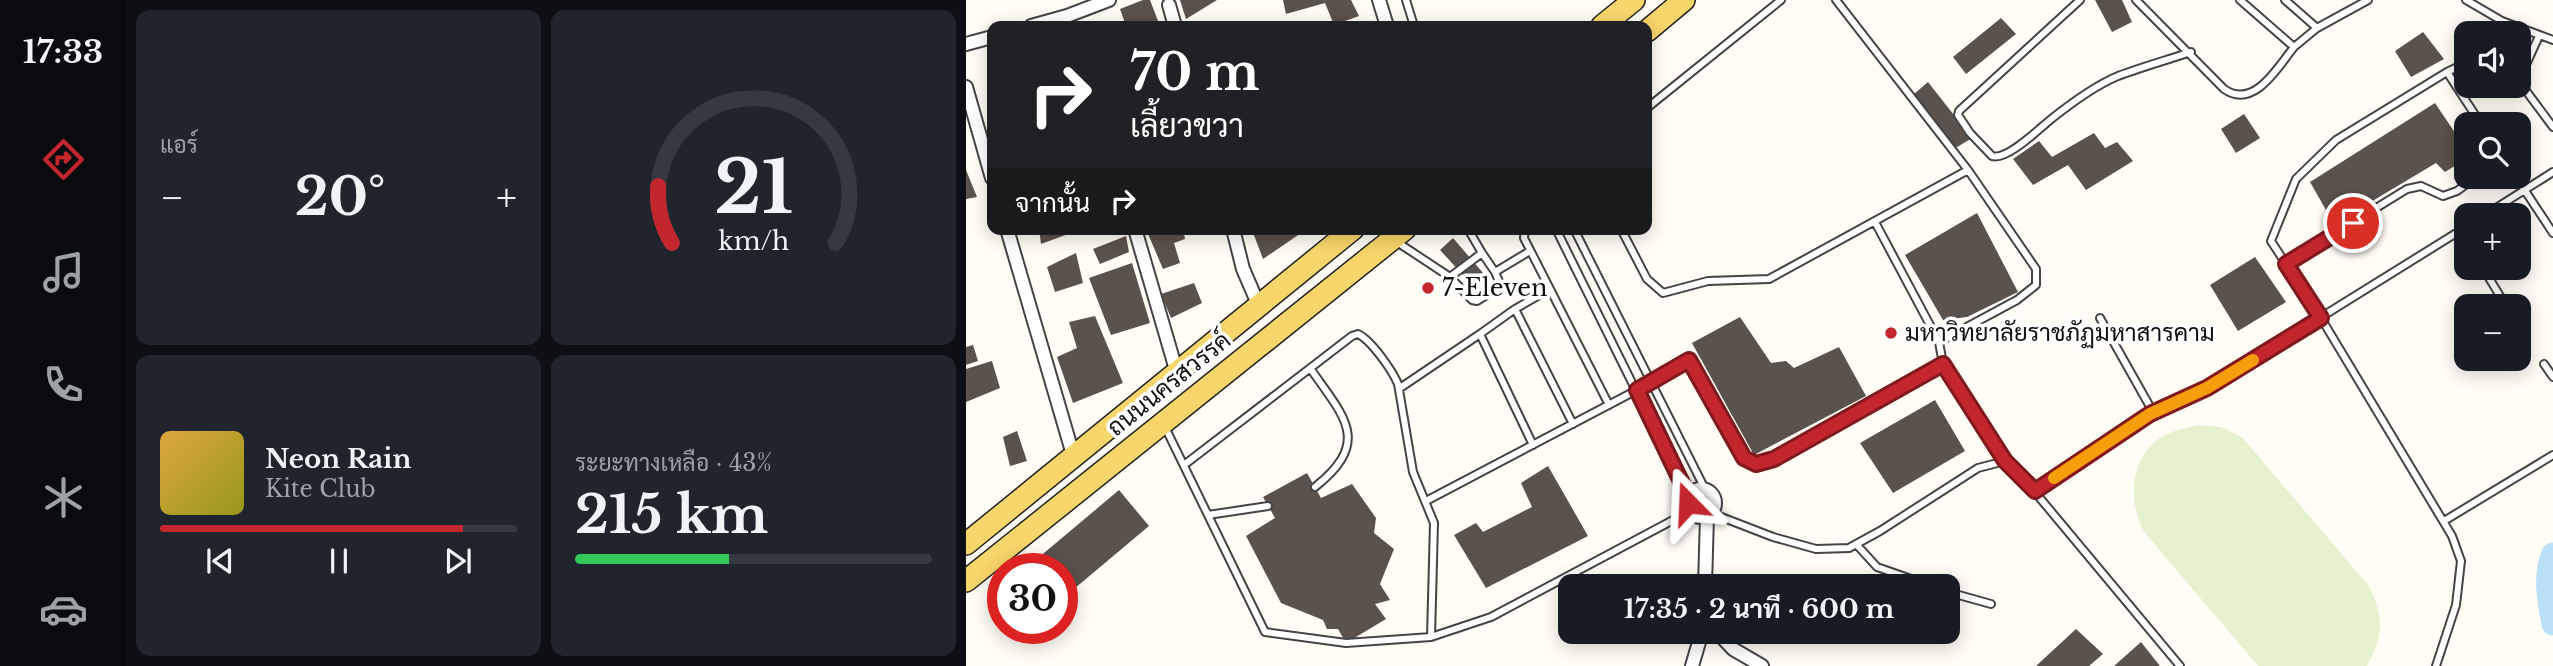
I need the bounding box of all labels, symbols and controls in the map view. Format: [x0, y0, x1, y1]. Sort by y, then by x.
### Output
map controls [2454, 21, 2531, 371]
button: sound [2454, 21, 2531, 98]
text: 17:33 [23, 32, 103, 72]
text: 70 m [1130, 42, 1260, 103]
icon: right [1015, 49, 1106, 140]
text: เลี้ยวขวา [1130, 106, 1244, 146]
button: search [2454, 112, 2531, 189]
text: แอร์ [160, 131, 198, 159]
icon: directions [39, 135, 88, 184]
text: 21 [714, 143, 793, 234]
text: 20° [295, 165, 385, 229]
text: − [160, 174, 184, 221]
text: + [496, 174, 517, 221]
icon: right [1104, 182, 1142, 220]
text: จากนั้น [1015, 187, 1090, 219]
pin [2323, 193, 2383, 253]
button: + [2454, 203, 2531, 280]
icon: arrive [2334, 204, 2372, 242]
text: km/h [718, 226, 789, 257]
icon: music [39, 248, 88, 297]
place label: 7-Eleven [1442, 273, 1548, 302]
marker: 7-Eleven [1420, 280, 1436, 296]
button: − [2454, 294, 2531, 371]
place label: มหาวิทยาลัยราชภัฏมหาสารคาม [1905, 318, 2215, 349]
street label: ถนนนครสวรรค์ [1101, 324, 1236, 442]
marker: มหาวิทยาลัยราชภัฏมหาสารคาม [1883, 325, 1899, 341]
icon: phone [39, 360, 88, 409]
text: Neon Rain [265, 443, 411, 475]
text: ระยะทางเหลือ · 43% [575, 449, 772, 477]
position arrow [1651, 466, 1725, 540]
icon: climate [39, 473, 88, 522]
text: Kite Club [265, 475, 376, 503]
text: 215 km [575, 483, 768, 547]
icon: previous [201, 542, 239, 580]
icon: pause [320, 542, 358, 580]
icon: next [439, 542, 477, 580]
speed limit sign: 30 [987, 553, 1078, 644]
icon: car [39, 585, 88, 634]
text: 17:35 · 2 นาที · 600 m [1624, 593, 1894, 625]

